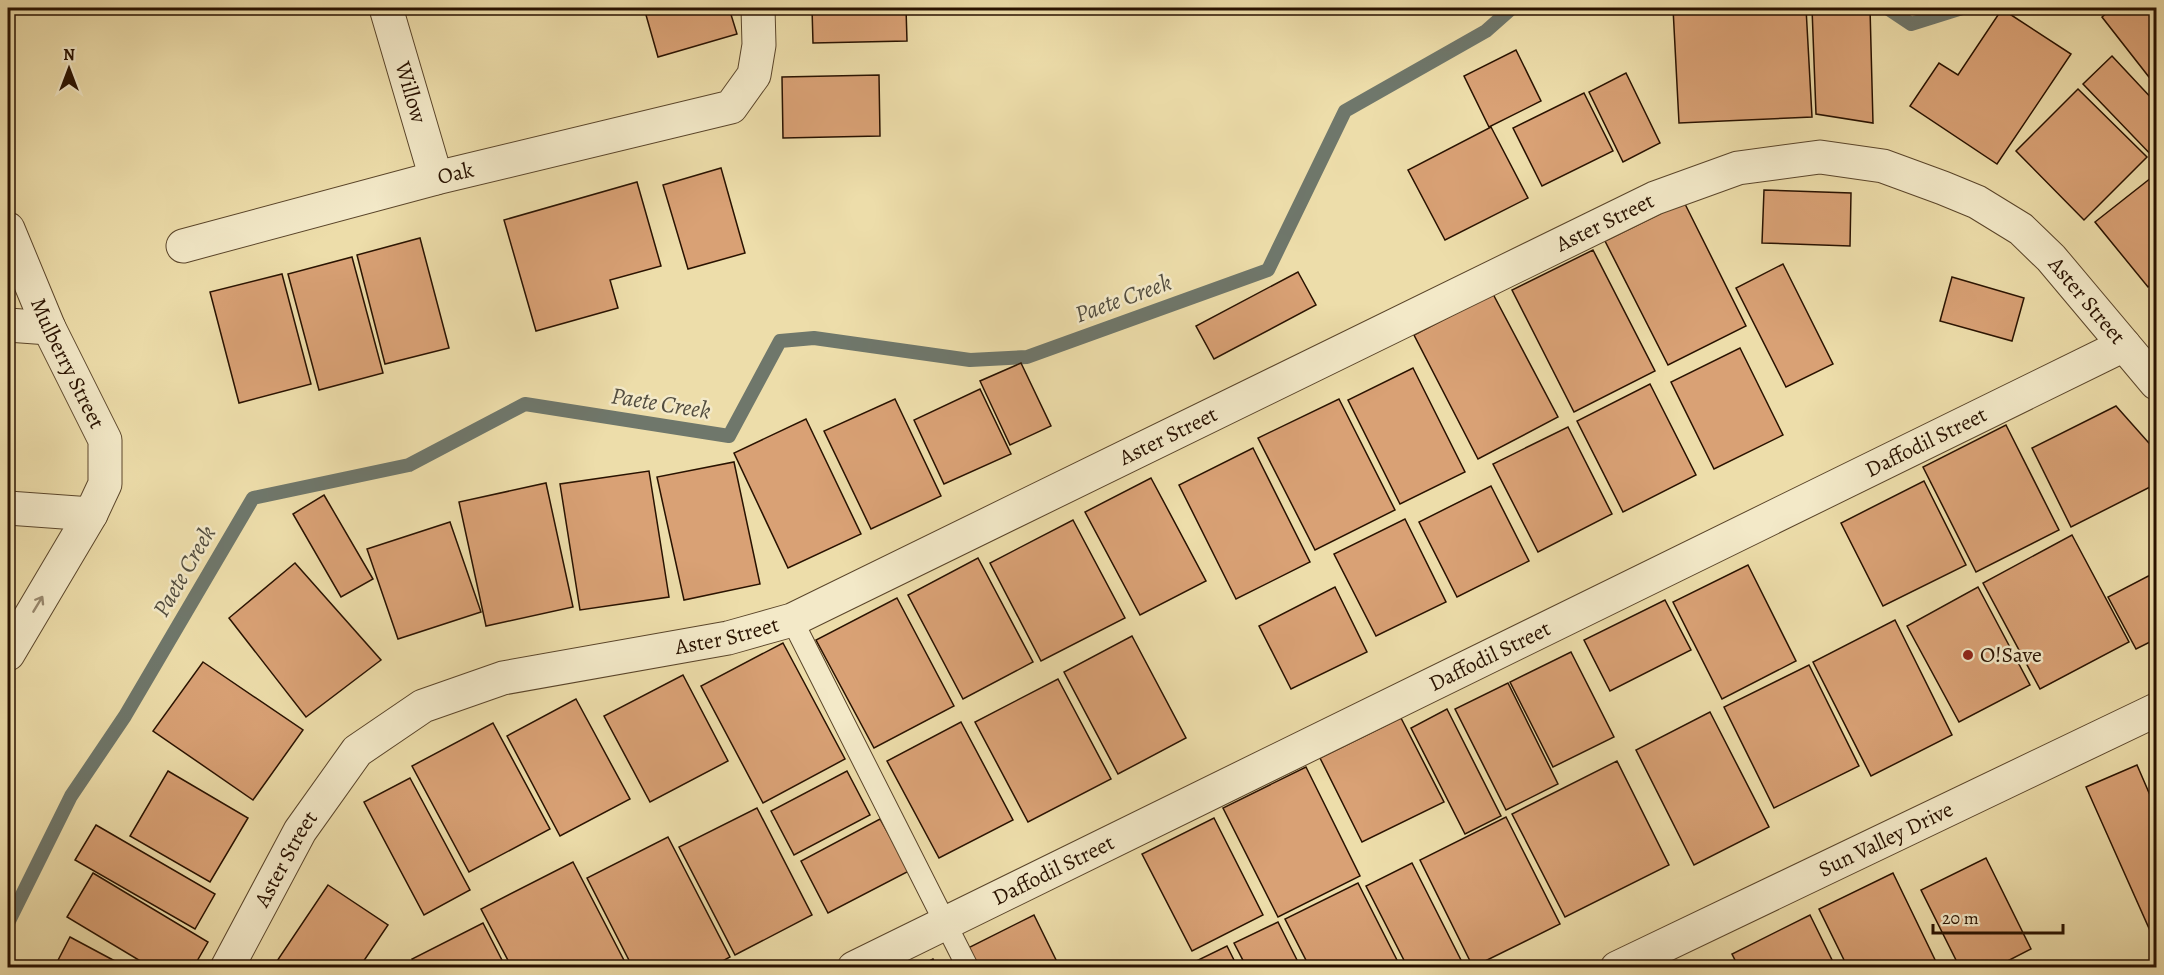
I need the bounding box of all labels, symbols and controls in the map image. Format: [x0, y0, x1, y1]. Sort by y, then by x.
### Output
north arrow [39, 39, 99, 99]
text: N [63, 44, 75, 66]
street label: Willow [387, 57, 434, 127]
street label: Oak [434, 154, 477, 192]
street label: Aster Street [1550, 186, 1659, 260]
street label: Aster Street [2041, 250, 2132, 351]
water label: Paete Creek [1070, 266, 1176, 330]
street label: Mulberry Street [23, 293, 112, 434]
water label: Paete Creek [609, 379, 713, 427]
street label: Aster Street [1113, 399, 1222, 473]
street label: Daffodil Street [1860, 400, 1992, 485]
water label: Paete Creek [145, 519, 223, 623]
one-way arrow [32, 596, 44, 613]
street label: Aster Street [672, 609, 782, 662]
street label: Daffodil Street [1424, 614, 1556, 699]
place label: O!Save [1980, 640, 2042, 670]
marker: O!Save [1961, 648, 1975, 662]
street label: Sun Valley Drive [1813, 794, 1958, 884]
street label: Aster Street [247, 805, 325, 913]
street label: Daffodil Street [987, 828, 1119, 913]
scale bar [1933, 897, 2064, 935]
text: 20 m [1942, 906, 1979, 930]

